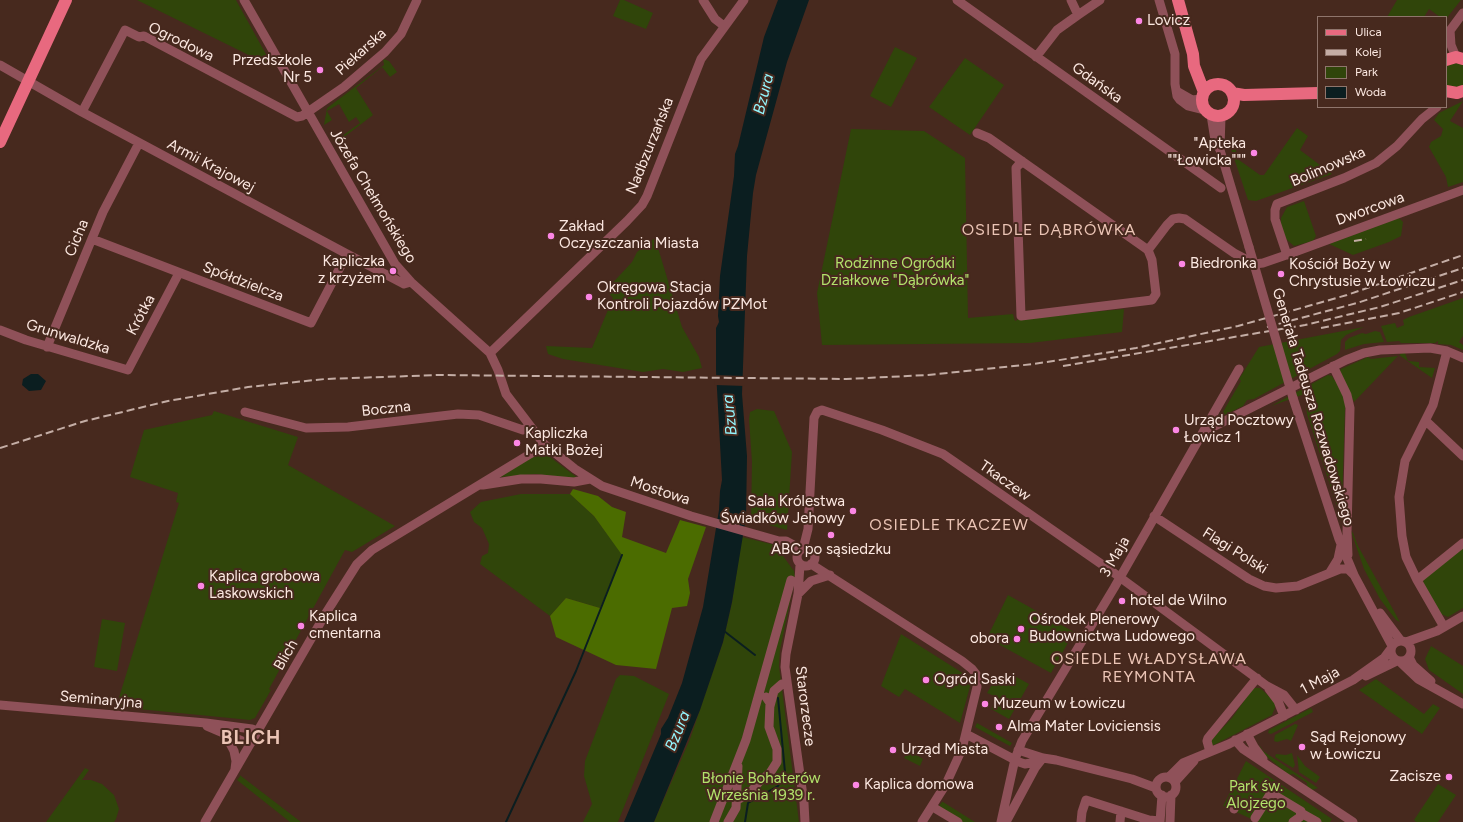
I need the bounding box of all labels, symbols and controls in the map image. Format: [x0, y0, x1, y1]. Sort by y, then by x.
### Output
place label: Lovicz [1147, 12, 1190, 30]
marker: Lovicz [1134, 16, 1144, 26]
legend [1317, 16, 1447, 108]
street label: Ogrodowa [145, 18, 217, 66]
street label: Piekarska [332, 25, 390, 79]
text: Ulica [1355, 25, 1382, 39]
text: Kolej [1355, 45, 1382, 59]
place label: Przedszkole Nr 5 [232, 52, 312, 87]
street label: Gdańska [1068, 59, 1126, 107]
marker: Przedszkole Nr 5 [315, 65, 325, 75]
text: Park [1355, 65, 1378, 79]
water label: Bzura [750, 72, 778, 116]
text: Woda [1355, 85, 1386, 99]
street label: Nadbzurzańska [622, 95, 678, 197]
street label: Józefa Chełmońskiego [326, 125, 420, 267]
street label: Armii Krajowej [164, 135, 258, 197]
place label: "Apteka ""Łowicka""" [1168, 135, 1246, 170]
street label: Bolimowska [1288, 143, 1368, 191]
marker: "Apteka ""Łowicka""" [1249, 148, 1259, 158]
street label: Dworcowa [1333, 188, 1407, 230]
street label: Cicha [61, 217, 93, 259]
place label: Zakład Oczyszczania Miasta [559, 218, 699, 253]
district label: OSIEDLE DĄBRÓWKA [962, 220, 1136, 240]
marker: Zakład Oczyszczania Miasta [546, 231, 556, 241]
place label: Kapliczka z krzyżem [318, 253, 385, 288]
park label: Rodzinne Ogródki Działkowe "Dąbrówka" [821, 255, 969, 290]
place label: Biedronka [1190, 255, 1257, 273]
place label: Kościół Boży w Chrystusie w Łowiczu [1289, 256, 1435, 291]
street label: Spółdzielcza [200, 258, 286, 306]
marker: Biedronka [1177, 259, 1187, 269]
marker: Kapliczka z krzyżem [388, 266, 398, 276]
marker: Kościół Boży w Chrystusie w Łowiczu [1276, 269, 1286, 279]
place label: Okręgowa Stacja Kontroli Pojazdów PZMot [597, 279, 767, 314]
street label: Generała Tadeusza Rozwadowskiego [1268, 286, 1358, 528]
street label: Krótka [123, 292, 159, 338]
marker: Okręgowa Stacja Kontroli Pojazdów PZMot [584, 292, 594, 302]
street label: Grunwaldzka [24, 316, 112, 358]
water label: Bzura [718, 393, 742, 437]
street label: Boczna [361, 397, 411, 421]
place label: Urząd Pocztowy Łowicz 1 [1184, 412, 1294, 447]
place label: Kapliczka Matki Bożej [525, 425, 603, 460]
marker: Urząd Pocztowy Łowicz 1 [1171, 425, 1181, 435]
marker: Kapliczka Matki Bożej [512, 438, 522, 448]
street label: Tkaczew [976, 457, 1034, 505]
street label: Mostowa [628, 473, 692, 509]
place label: Sala Królestwa Świadków Jehowy [721, 493, 845, 528]
marker: Sala Królestwa Świadków Jehowy [848, 506, 858, 516]
district label: OSIEDLE TKACZEW [869, 515, 1029, 535]
street label: Flagi Polski [1199, 524, 1271, 578]
marker: ABC po sąsiedzku [826, 530, 836, 540]
street label: 3 Maja [1096, 533, 1134, 581]
place label: ABC po sąsiedzku [771, 541, 891, 559]
place label: Kaplica grobowa Laskowskich [209, 568, 320, 603]
marker: Kaplica grobowa Laskowskich [196, 581, 206, 591]
place label: hotel de Wilno [1130, 592, 1227, 610]
marker: hotel de Wilno [1117, 596, 1127, 606]
place label: Kaplica cmentarna [309, 608, 381, 643]
place label: Ośrodek Plenerowy Budownictwa Ludowego [1029, 611, 1195, 646]
marker: Kaplica cmentarna [296, 621, 306, 631]
marker: Ośrodek Plenerowy Budownictwa Ludowego [1016, 624, 1026, 634]
place label: obora [970, 630, 1009, 648]
marker: obora [1012, 634, 1022, 644]
street label: Blich [270, 636, 302, 674]
district label: OSIEDLE WŁADYSŁAWA REYMONTA [1051, 649, 1247, 687]
street label: 1 Maja [1297, 663, 1343, 699]
street label: Starorzecze [791, 665, 819, 747]
place label: Ogród Saski [934, 671, 1015, 689]
marker: Ogród Saski [921, 675, 931, 685]
street label: Seminaryjna [59, 687, 143, 713]
place label: Muzeum w Łowiczu [993, 695, 1125, 713]
marker: Muzeum w Łowiczu [980, 699, 990, 709]
water label: Bzura [661, 708, 695, 754]
place label: Alma Mater Loviciensis [1007, 718, 1161, 736]
marker: Alma Mater Loviciensis [994, 722, 1004, 732]
district label: BLICH [221, 727, 281, 749]
place label: Sąd Rejonowy w Łowiczu [1310, 729, 1406, 764]
place label: Urząd Miasta [901, 741, 988, 759]
marker: Sąd Rejonowy w Łowiczu [1297, 742, 1307, 752]
marker: Urząd Miasta [888, 745, 898, 755]
place label: Zacisze [1390, 768, 1441, 786]
park label: Błonie Bohaterów Września 1939 r. [702, 770, 820, 805]
marker: Zacisze [1444, 772, 1454, 782]
place label: Kaplica domowa [864, 776, 974, 794]
park label: Park św. Alojzego [1226, 778, 1286, 813]
marker: Kaplica domowa [851, 780, 861, 790]

